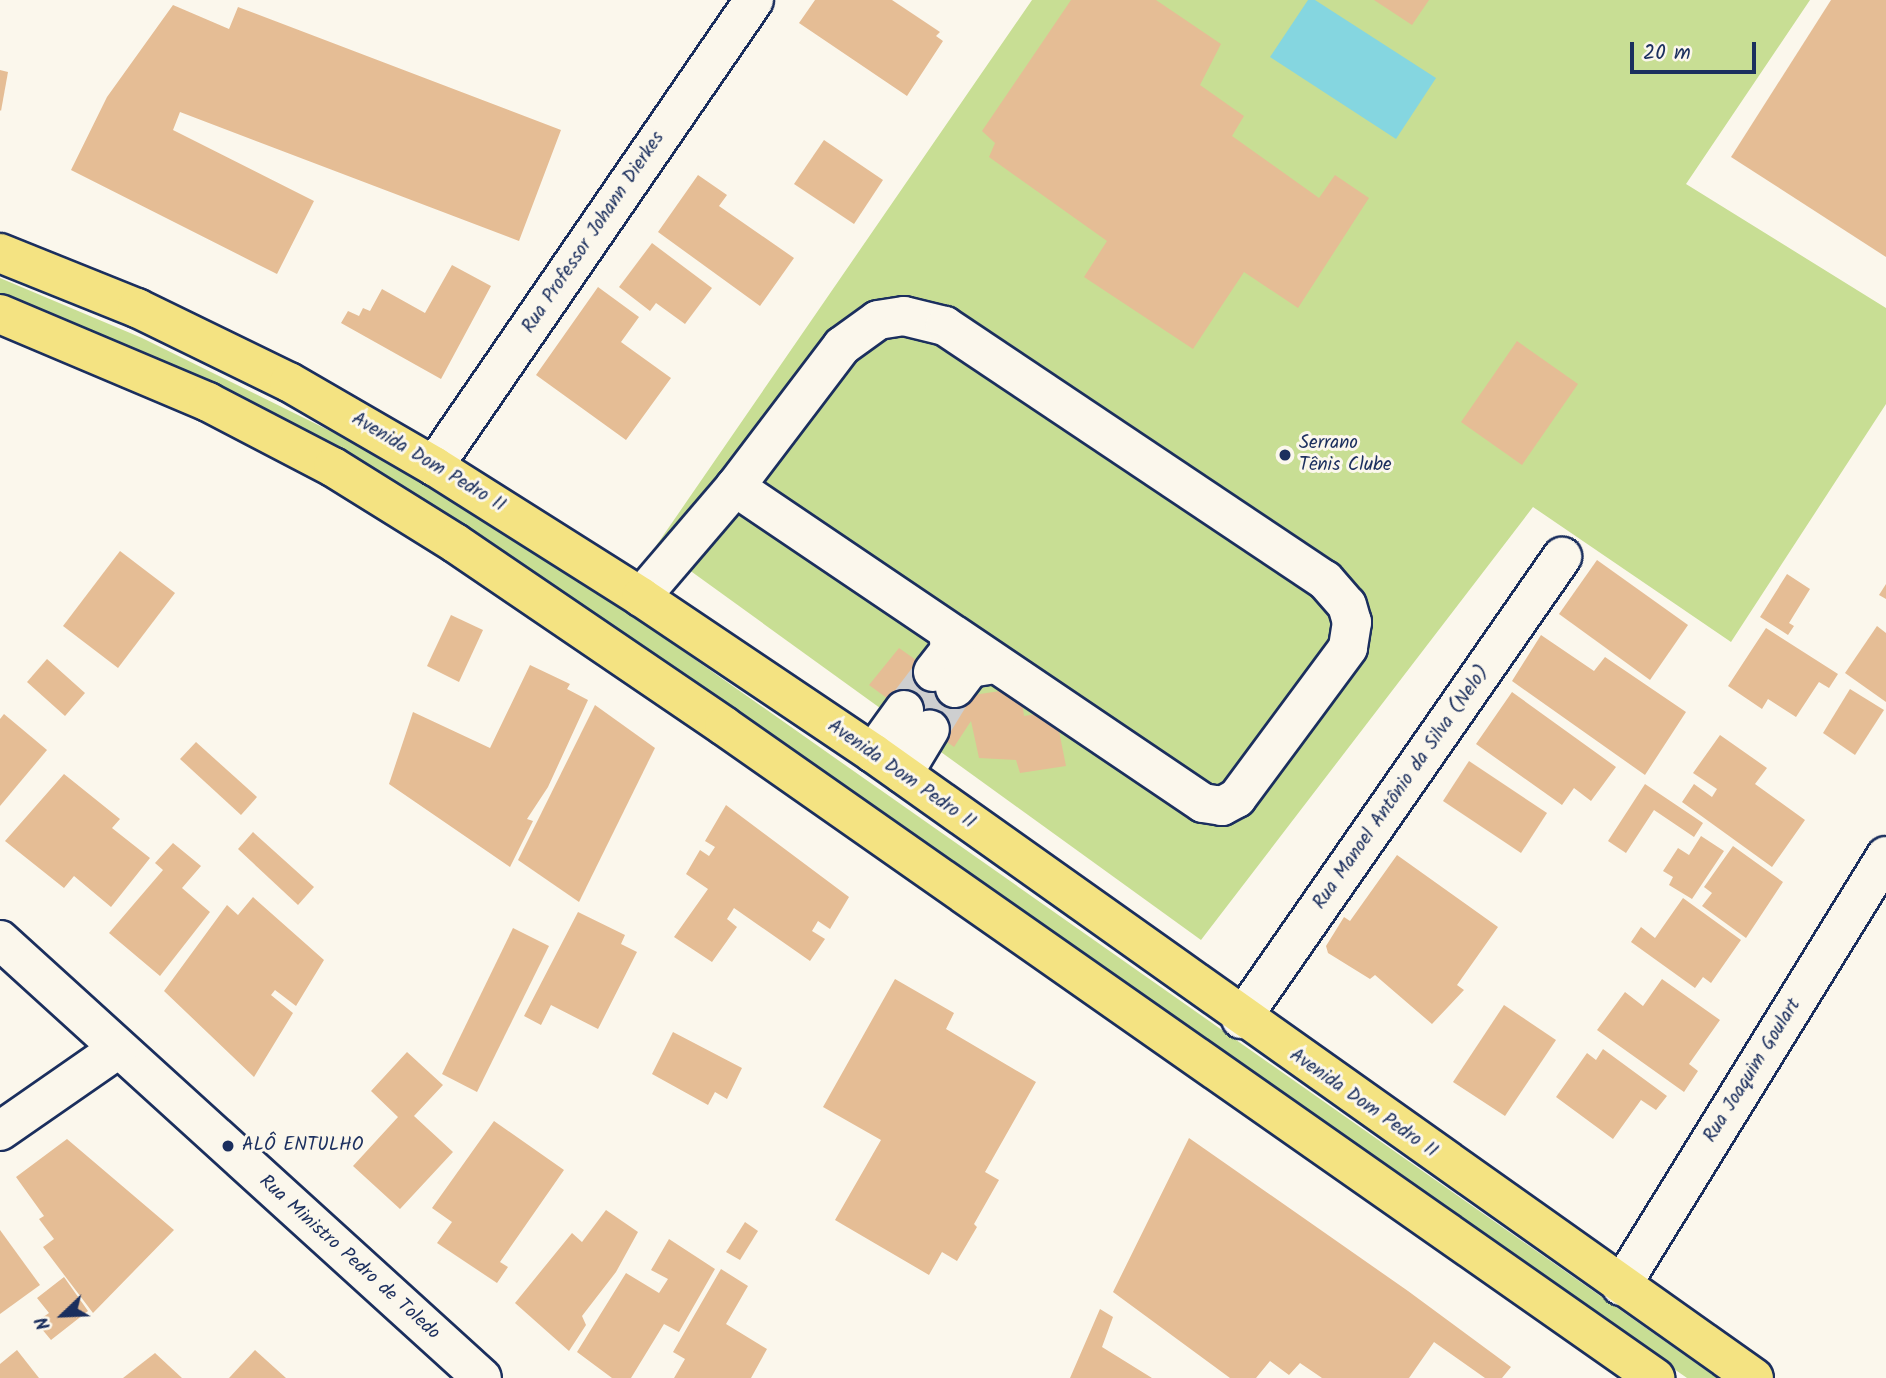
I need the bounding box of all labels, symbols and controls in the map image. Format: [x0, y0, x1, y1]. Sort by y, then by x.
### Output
scale bar [1634, 28, 1760, 72]
text: 20 m [1643, 37, 1691, 70]
street label: Rua Professor Johann Dierkes [518, 128, 670, 338]
street label: Avenida Dom Pedro II [347, 408, 509, 518]
place label: Serrano Tênis Clube [1299, 433, 1392, 477]
marker: Serrano Tênis Clube [1277, 447, 1293, 463]
street label: Rua Manoel Antônio da Silva (Nelo) [1309, 662, 1495, 914]
street label: Avenida Dom Pedro II [823, 715, 979, 835]
street label: Rua Joaquim Goulart [1700, 995, 1806, 1147]
street label: Avenida Dom Pedro II [1285, 1044, 1441, 1164]
place label: ALÔ ENTULHO [242, 1135, 363, 1157]
marker: ALÔ ENTULHO [220, 1138, 236, 1154]
street label: Rua Ministro Pedro de Toledo [254, 1171, 444, 1345]
north arrow [28, 1280, 98, 1350]
text: N [28, 1312, 60, 1335]

